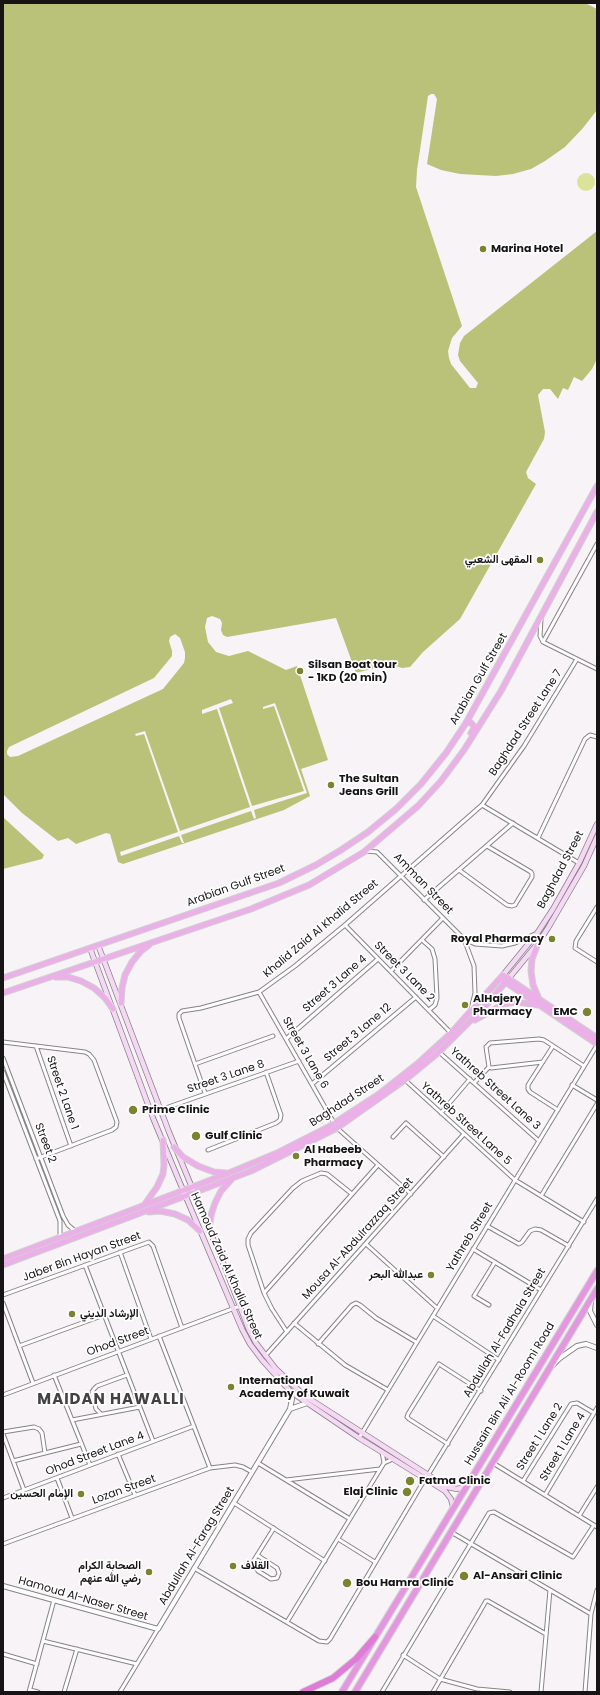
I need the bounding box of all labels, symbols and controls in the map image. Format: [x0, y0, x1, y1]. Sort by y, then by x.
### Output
place label: Marina Hotel [491, 242, 563, 256]
marker: Marina Hotel [478, 244, 488, 254]
place label: المقهى الشعبي [465, 553, 532, 567]
marker: المقهى الشعبي [535, 555, 545, 565]
street label: Arabian Gulf Street [447, 631, 511, 727]
place label: Silsan Boat tour - 1KD (20 min) [308, 658, 397, 684]
marker: Silsan Boat tour - 1KD (20 min) [295, 666, 305, 676]
street label: Baghdad Street Lane 7 [487, 667, 565, 779]
place label: The Sultan Jeans Grill [339, 772, 399, 798]
marker: The Sultan Jeans Grill [326, 780, 336, 790]
street label: Baghdad Street [535, 829, 587, 911]
street label: Amman Street [391, 851, 455, 917]
street label: Arabian Gulf Street [185, 862, 287, 910]
street label: Khalid Zaid Al Khalid Street [261, 877, 381, 981]
place label: Royal Pharmacy [451, 932, 544, 946]
marker: Royal Pharmacy [547, 934, 557, 944]
street label: Street 3 Lane 2 [371, 939, 437, 1005]
street label: Street 3 Lane 4 [300, 953, 370, 1015]
place label: AlHajery Pharmacy [473, 992, 532, 1018]
marker: AlHajery Pharmacy [460, 1000, 470, 1010]
street label: Street 3 Lane 12 [322, 1001, 394, 1065]
place label: EMC [554, 1005, 578, 1019]
marker: EMC [581, 1006, 593, 1018]
street label: Street 3 Lane 6 [279, 1015, 331, 1091]
street label: Yathreb Street Lane 3 [447, 1045, 543, 1133]
street label: Street 2 Lane 1 [43, 1054, 81, 1132]
street label: Street 3 Lane 8 [186, 1058, 266, 1096]
street label: Baghdad Street [307, 1072, 387, 1130]
street label: Yathreb Street Lane 5 [418, 1080, 514, 1168]
place label: Prime Clinic [142, 1103, 210, 1117]
marker: Prime Clinic [127, 1104, 139, 1116]
street label: Street 2 [31, 1121, 59, 1165]
place label: Gulf Clinic [205, 1129, 263, 1143]
marker: Gulf Clinic [190, 1130, 202, 1142]
place label: Al Habeeb Pharmacy [304, 1143, 363, 1169]
marker: Al Habeeb Pharmacy [291, 1151, 301, 1161]
street label: Mousa Al-Abdulrazzaq Street [300, 1175, 416, 1303]
street label: Hamoud Zaid Al Khalid Street [188, 1191, 264, 1341]
street label: Yathreb Street [444, 1200, 496, 1274]
street label: Jaber Bin Hayan Street [21, 1229, 143, 1285]
street label: Abdullah Al-Fadhala Street [461, 1266, 549, 1400]
place label: عبدالله البحر [369, 1268, 423, 1282]
marker: عبدالله البحر [426, 1270, 436, 1280]
place label: الإرشاد الديني [80, 1307, 139, 1321]
marker: الإرشاد الديني [67, 1309, 77, 1319]
street label: Hussain Bin Ali Al-Roomi Road [462, 1320, 558, 1468]
street label: Ohod Street [85, 1325, 151, 1359]
place label: International Academy of Kuwait [239, 1374, 349, 1400]
marker: International Academy of Kuwait [226, 1382, 236, 1392]
district label: MAIDAN HAWALLI [37, 1391, 185, 1409]
street label: Street 1 Lane 2 [514, 1401, 566, 1473]
street label: Street 1 Lane 4 [537, 1410, 589, 1484]
street label: Ohod Street Lane 4 [44, 1429, 146, 1479]
street label: Lozan Street [91, 1472, 157, 1508]
place label: Fatma Clinic [419, 1474, 491, 1488]
marker: Fatma Clinic [404, 1475, 416, 1487]
street label: Abdullah Al-Farag Street [156, 1485, 238, 1607]
place label: Elaj Clinic [344, 1485, 398, 1499]
marker: Elaj Clinic [401, 1486, 413, 1498]
place label: الإمام الحسين [10, 1487, 73, 1501]
marker: الإمام الحسين [76, 1489, 86, 1499]
place label: الصحابة الكرام رضي الله عنهم [78, 1559, 141, 1585]
place label: القلاف [241, 1559, 269, 1573]
marker: القلاف [228, 1561, 238, 1571]
marker: الصحابة الكرام رضي الله عنهم [144, 1567, 154, 1577]
place label: Al-Ansari Clinic [473, 1569, 562, 1583]
marker: Al-Ansari Clinic [458, 1570, 470, 1582]
street label: Hamoud Al-Naser Street [17, 1574, 149, 1624]
place label: Bou Hamra Clinic [356, 1576, 454, 1590]
marker: Bou Hamra Clinic [341, 1577, 353, 1589]

